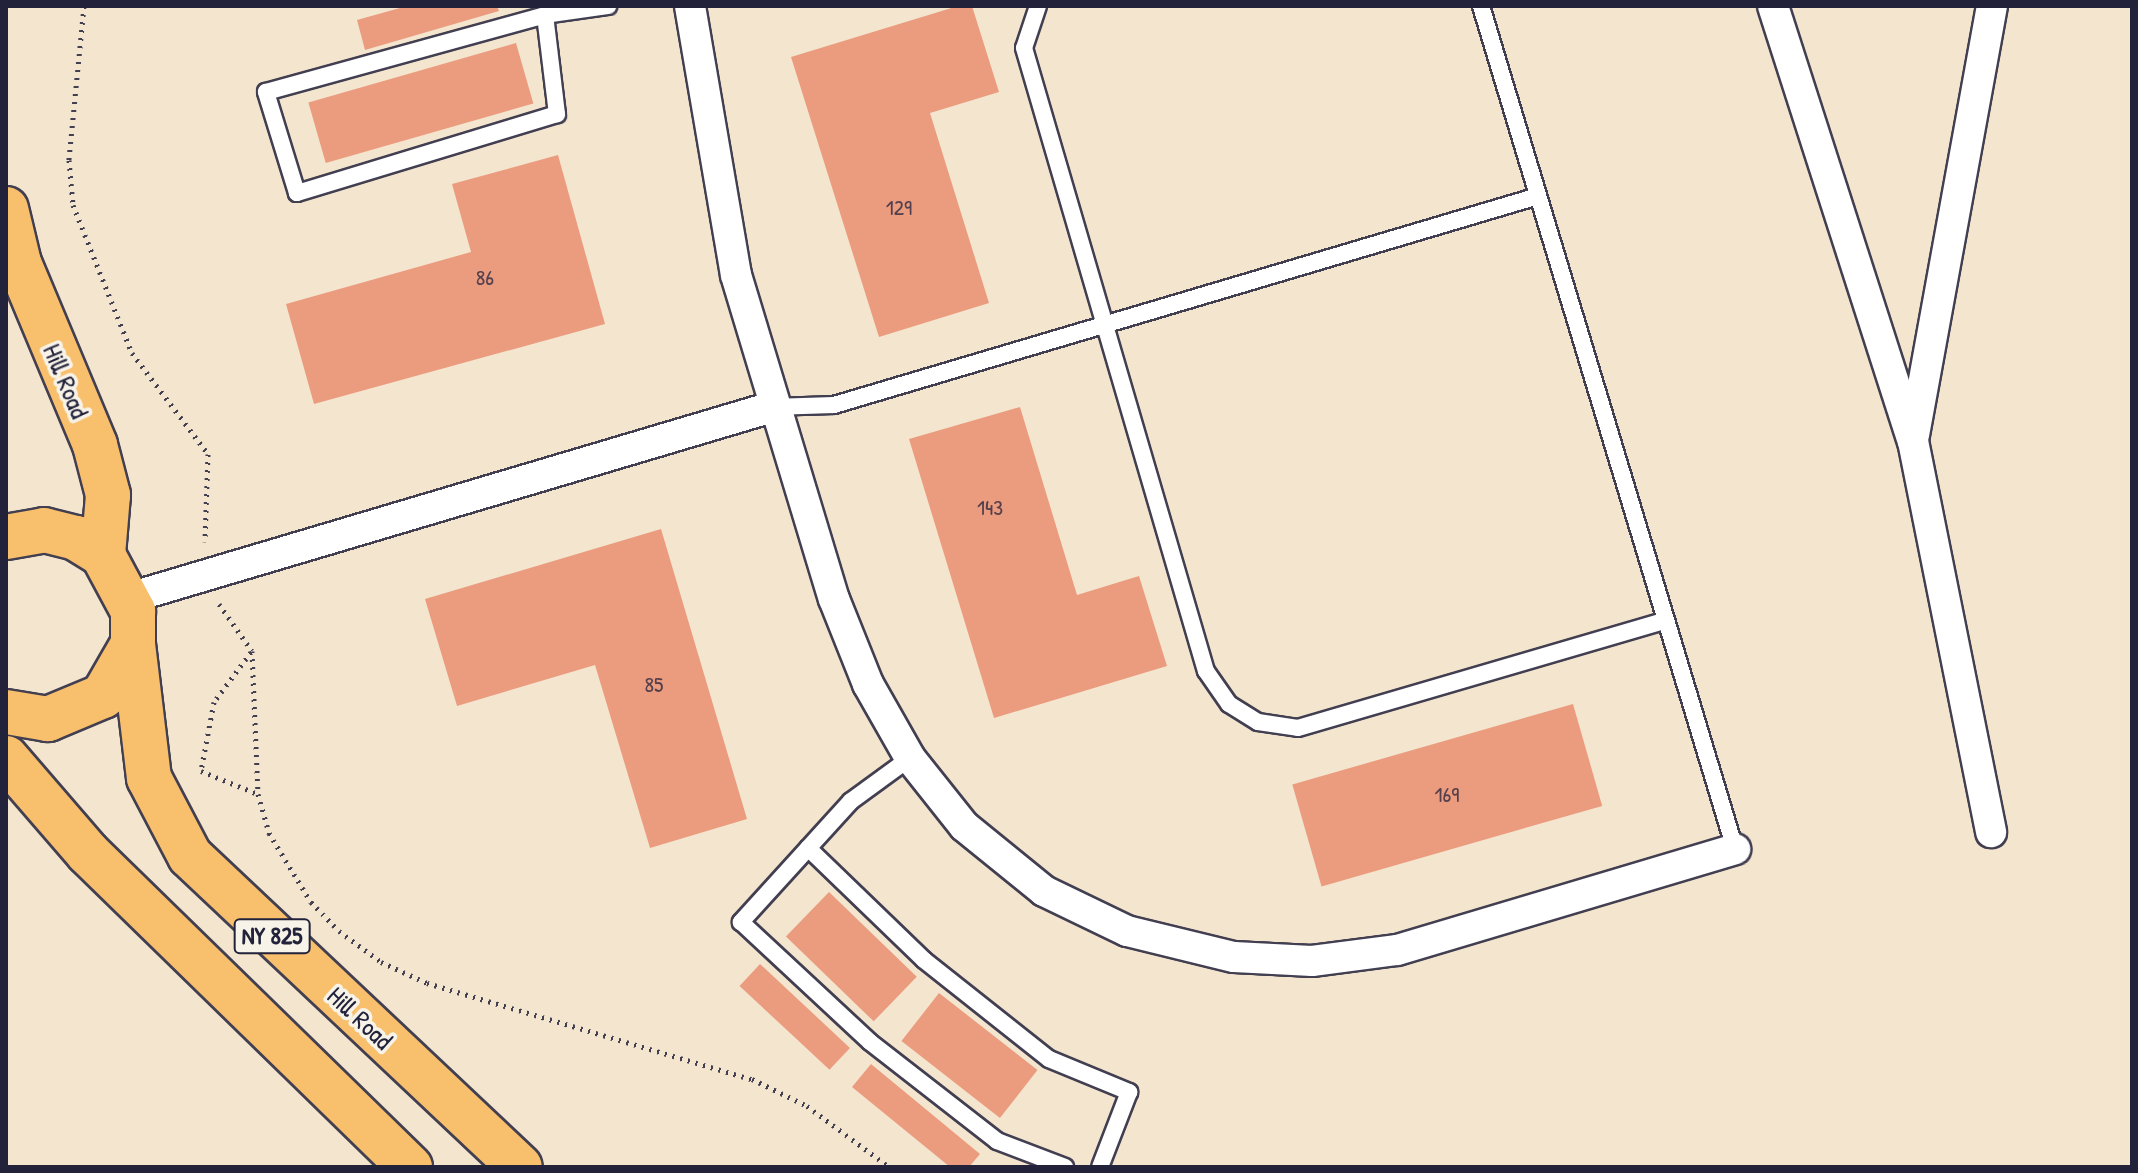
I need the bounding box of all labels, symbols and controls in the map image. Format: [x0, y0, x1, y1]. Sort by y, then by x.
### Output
house number: 129 [886, 195, 912, 221]
house number: 86 [476, 265, 494, 291]
street label: Hill Road [36, 339, 96, 423]
house number: 143 [977, 495, 1003, 521]
house number: 85 [645, 672, 663, 698]
house number: 169 [1435, 782, 1459, 808]
road number: NY 825 [232, 916, 312, 956]
street label: Hill Road [321, 980, 399, 1056]

